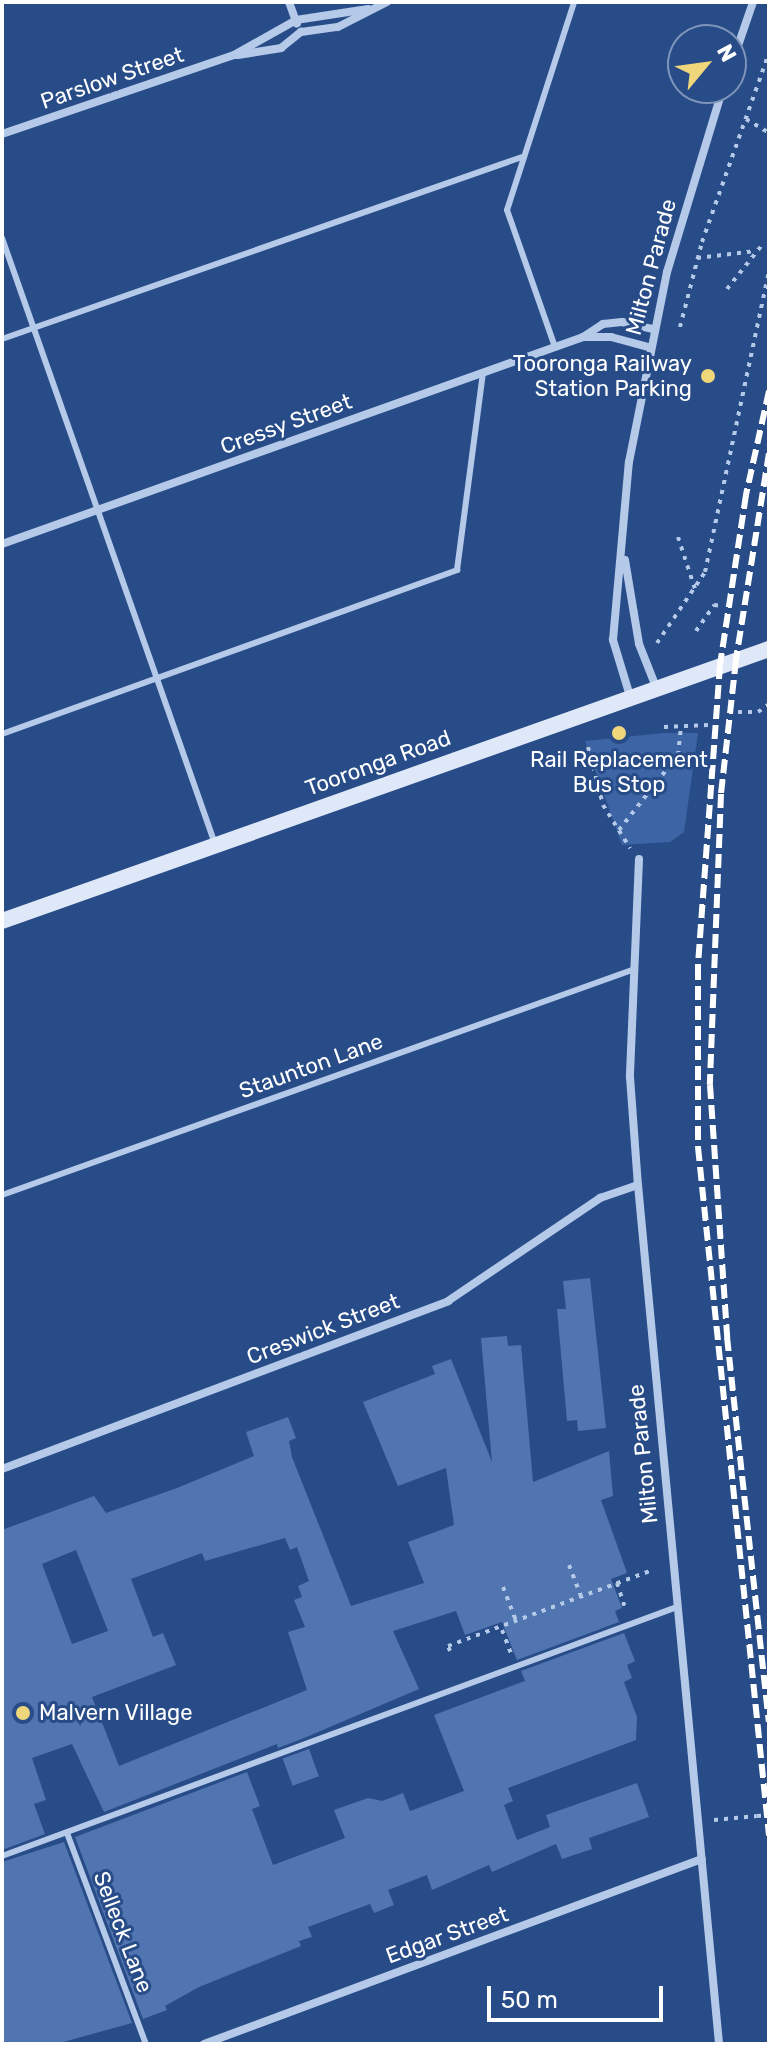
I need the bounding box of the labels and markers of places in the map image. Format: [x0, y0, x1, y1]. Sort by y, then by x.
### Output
place label: Tooronga Railway Station Parking [513, 350, 692, 402]
marker: Tooronga Railway Station Parking [699, 367, 717, 385]
marker: Rail Replacement Bus Stop [610, 724, 628, 742]
place label: Rail Replacement Bus Stop [530, 746, 708, 798]
place label: Malvern Village [39, 1700, 193, 1726]
marker: Malvern Village [14, 1704, 32, 1722]

